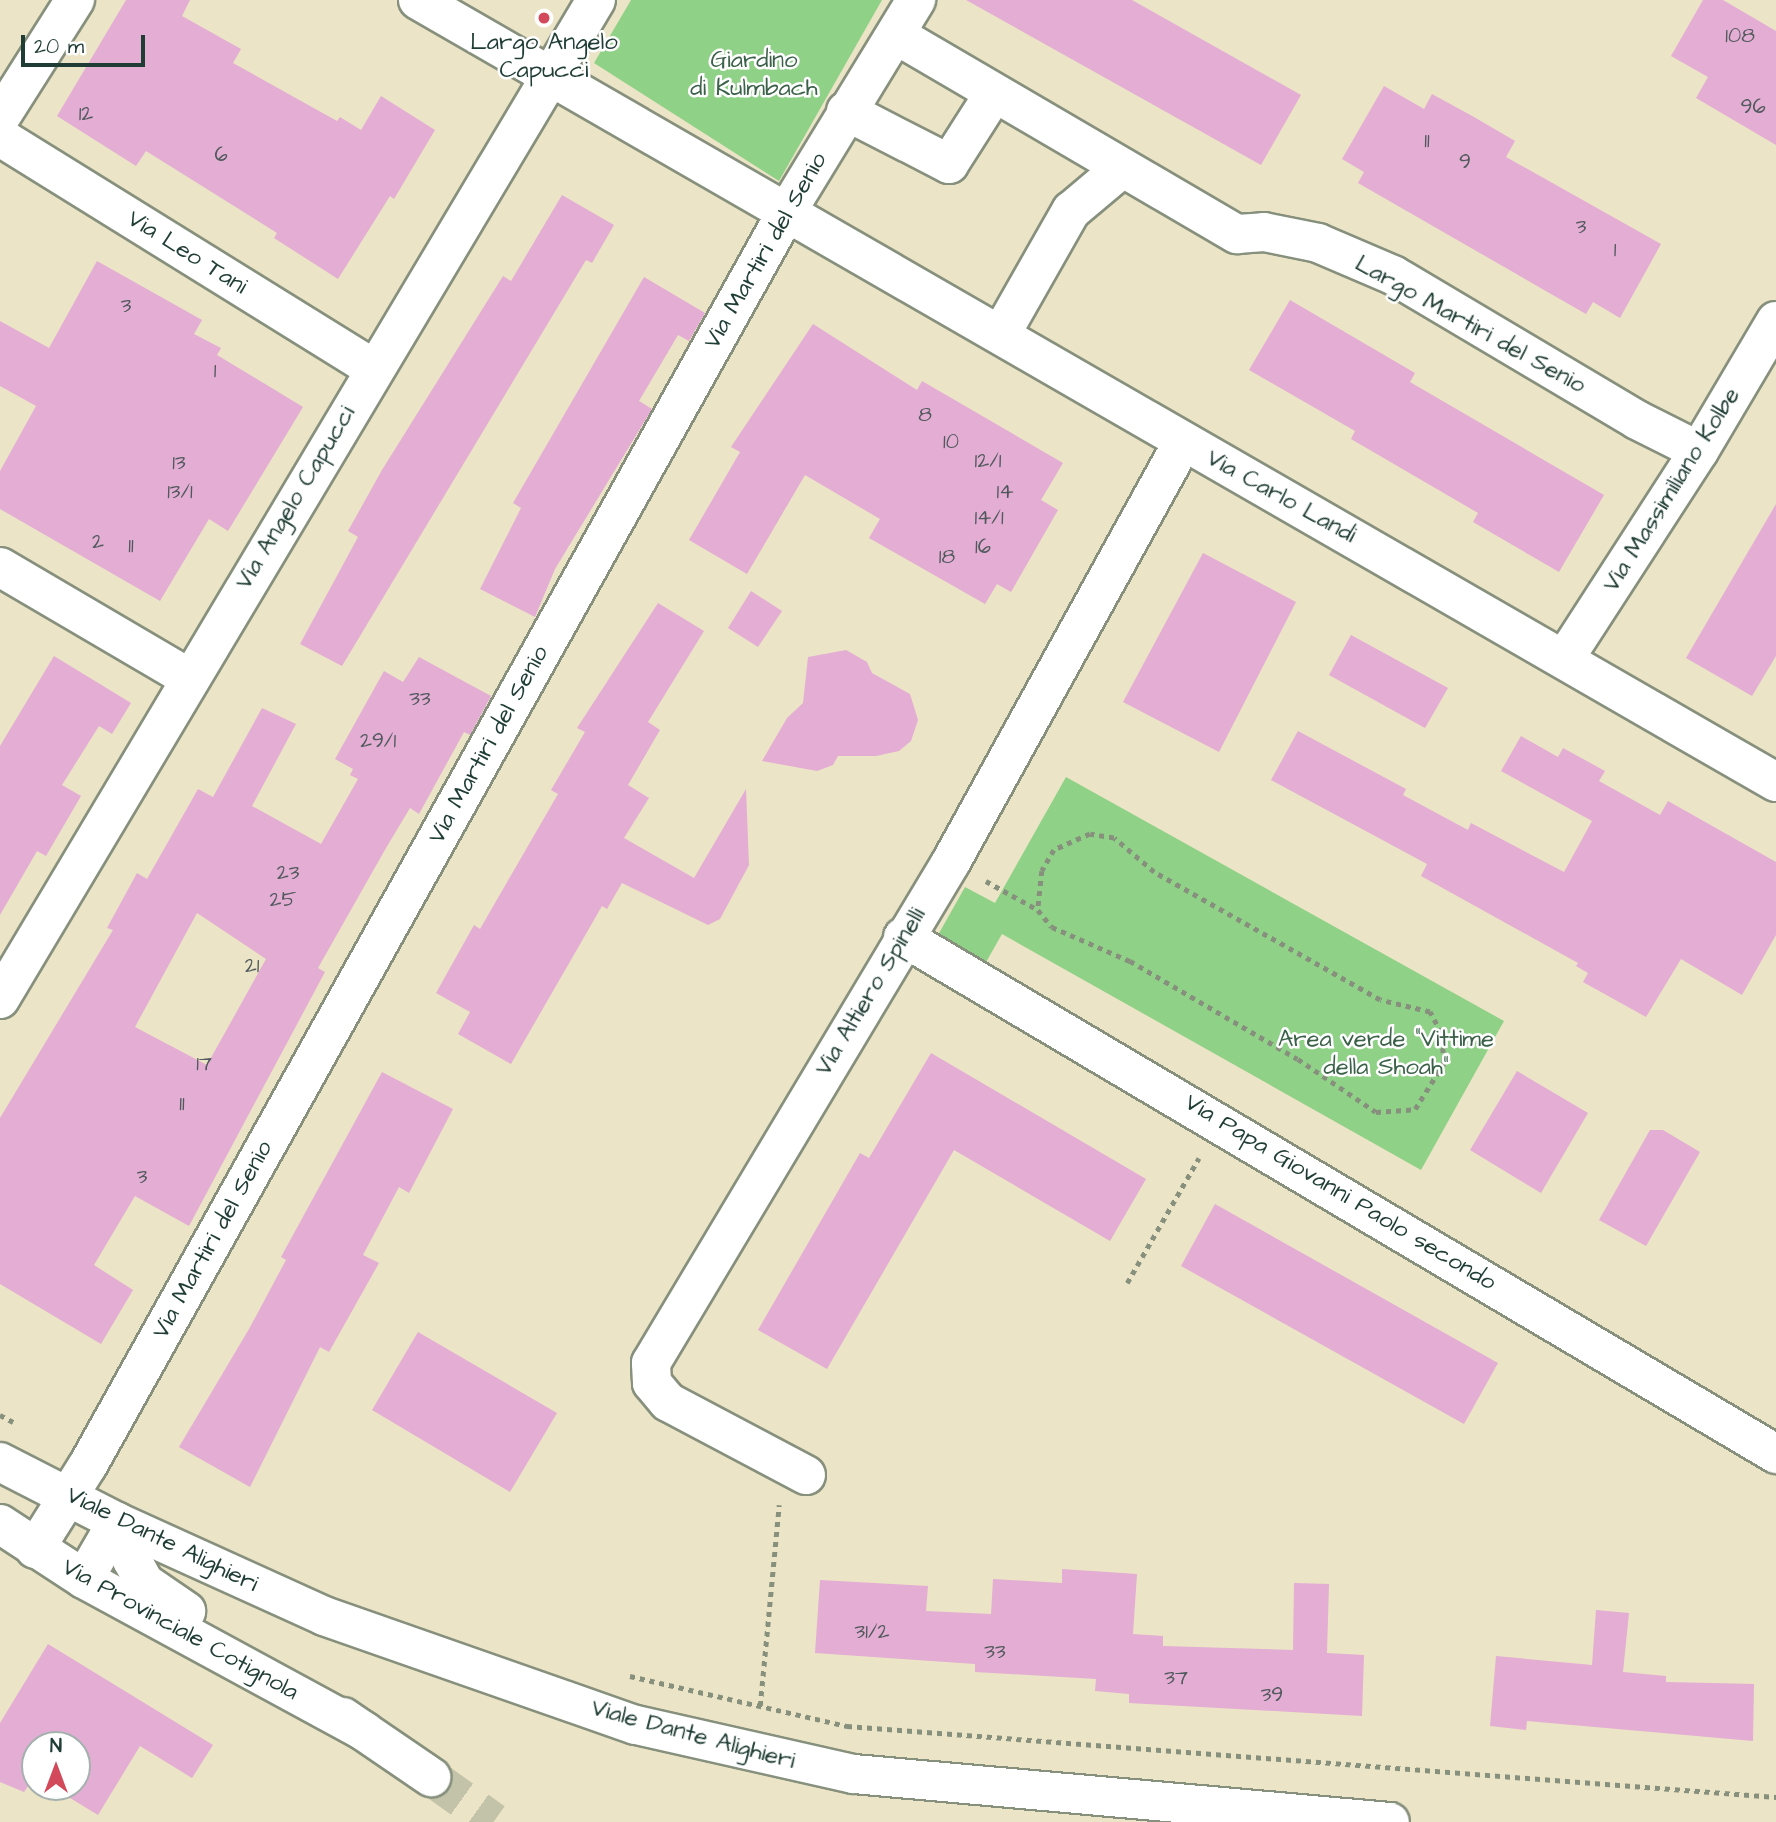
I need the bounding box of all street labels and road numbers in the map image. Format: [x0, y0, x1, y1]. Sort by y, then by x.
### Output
street label: Via Martiri del Senio [698, 148, 834, 354]
street label: Via Leo Tani [122, 205, 252, 301]
street label: Largo Martiri del Senio [1350, 250, 1590, 400]
street label: Via Massimiliano Kolbe [1597, 382, 1747, 598]
street label: Via Angelo Capucci [230, 401, 362, 595]
street label: Via Carlo Landi [1201, 444, 1361, 550]
street label: Via Martiri del Senio [423, 641, 555, 849]
street label: Via Altiero Spinelli [809, 903, 933, 1081]
street label: Via Papa Giovanni Paolo secondo [1179, 1088, 1501, 1298]
street label: Via Martiri del Senio [147, 1136, 279, 1344]
street label: Viale Dante Alighieri [61, 1481, 263, 1599]
street label: Via Provinciale Cotignola [57, 1553, 303, 1707]
street label: Viale Dante Alighieri [588, 1694, 798, 1776]

